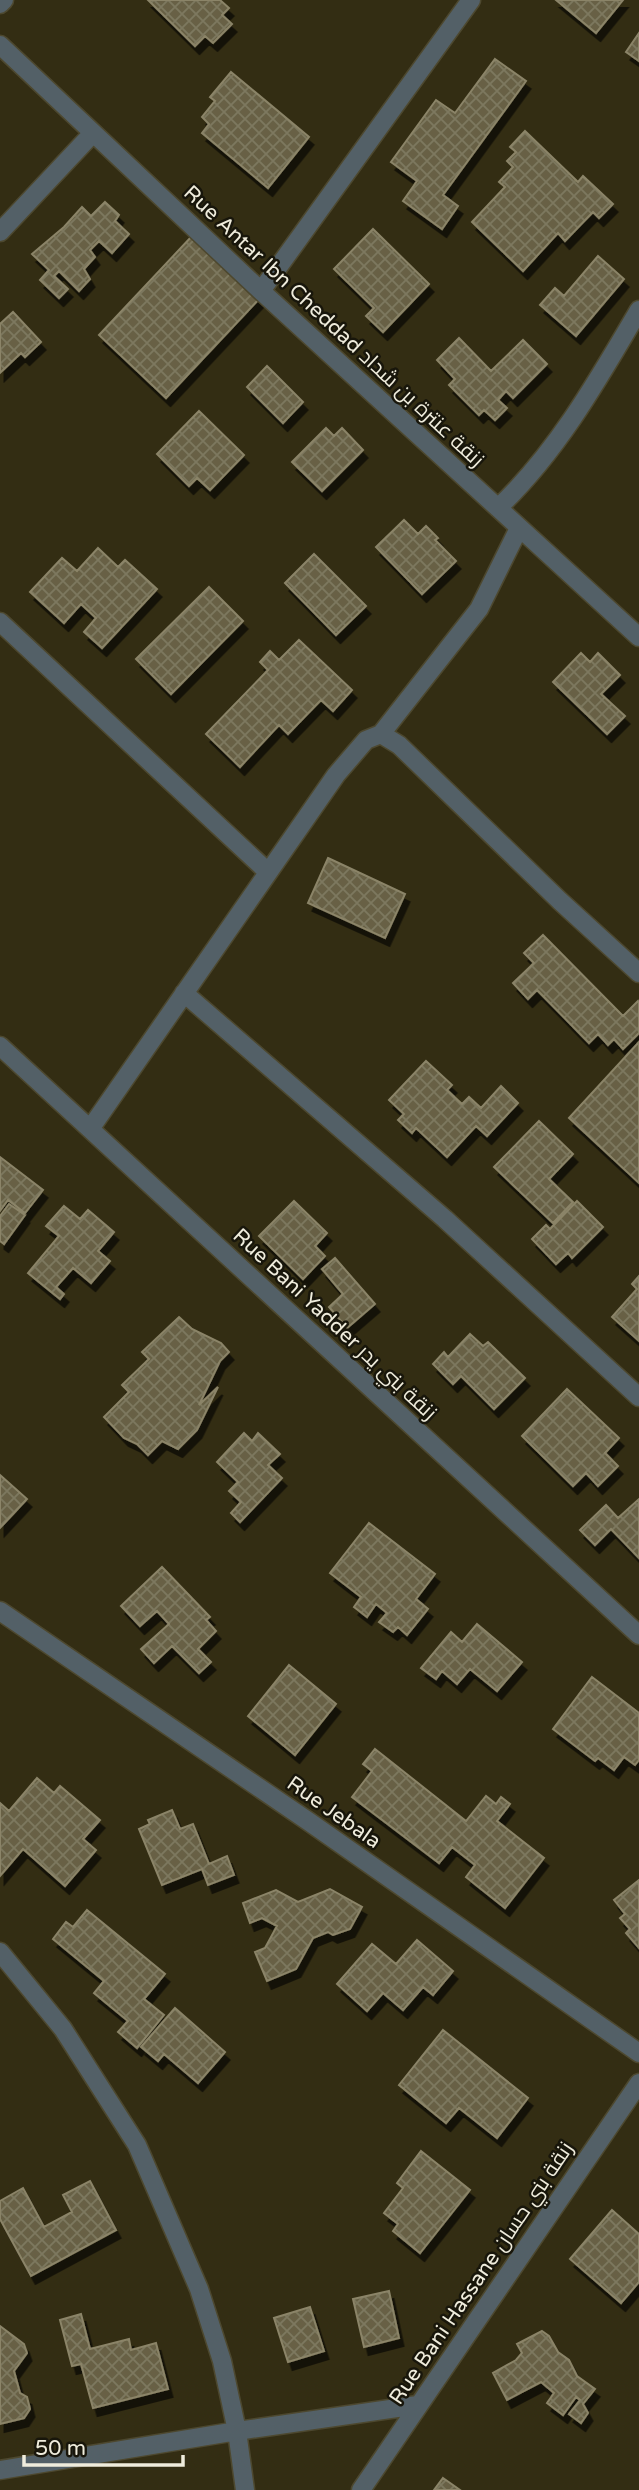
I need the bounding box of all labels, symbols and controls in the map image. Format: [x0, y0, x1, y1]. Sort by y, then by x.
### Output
street label: Rue Antar Ibn Cheddad زنقة عنترة بن شداد [178, 180, 489, 472]
street label: Rue Bani Yadder زنقة بني يدر [226, 1223, 442, 1428]
street label: Rue Jebala [282, 1771, 385, 1854]
street label: Rue Bani Hassane زنقة بني حسان [384, 2137, 581, 2411]
scale bar [24, 2424, 184, 2468]
text: 50 m [35, 2436, 86, 2461]

